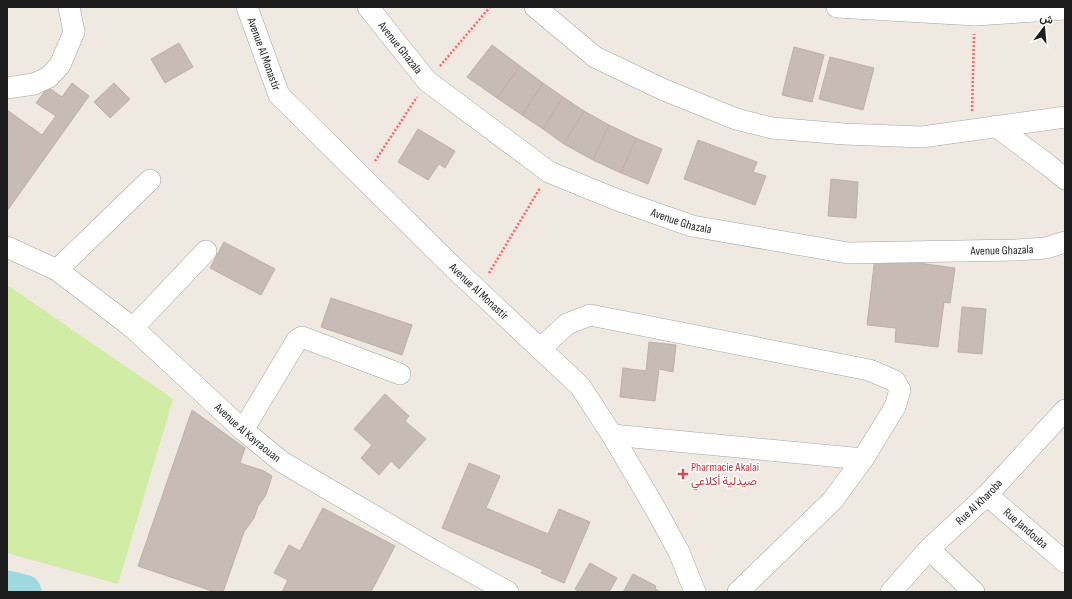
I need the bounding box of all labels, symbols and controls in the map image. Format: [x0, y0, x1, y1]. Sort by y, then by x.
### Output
north arrow [1024, 8, 1064, 48]
text: ش [1038, 11, 1055, 27]
street label: Avenue Al Monastir [244, 15, 284, 93]
street label: Avenue Ghazala [374, 18, 426, 77]
street label: Avenue Ghazala [648, 204, 713, 237]
street label: Avenue Ghazala [969, 241, 1034, 258]
street label: Avenue Al Monastir [445, 259, 512, 323]
street label: Avenue Al Kayraouan [211, 399, 284, 466]
place label: Pharmacie Akalai صيدلية أكلاعي [691, 460, 759, 491]
marker: Pharmacie Akalai صيدلية أكلاعي [678, 469, 688, 479]
street label: Rue Al Kharoba [952, 475, 1006, 528]
street label: Rue Jandouba [1000, 505, 1051, 552]

